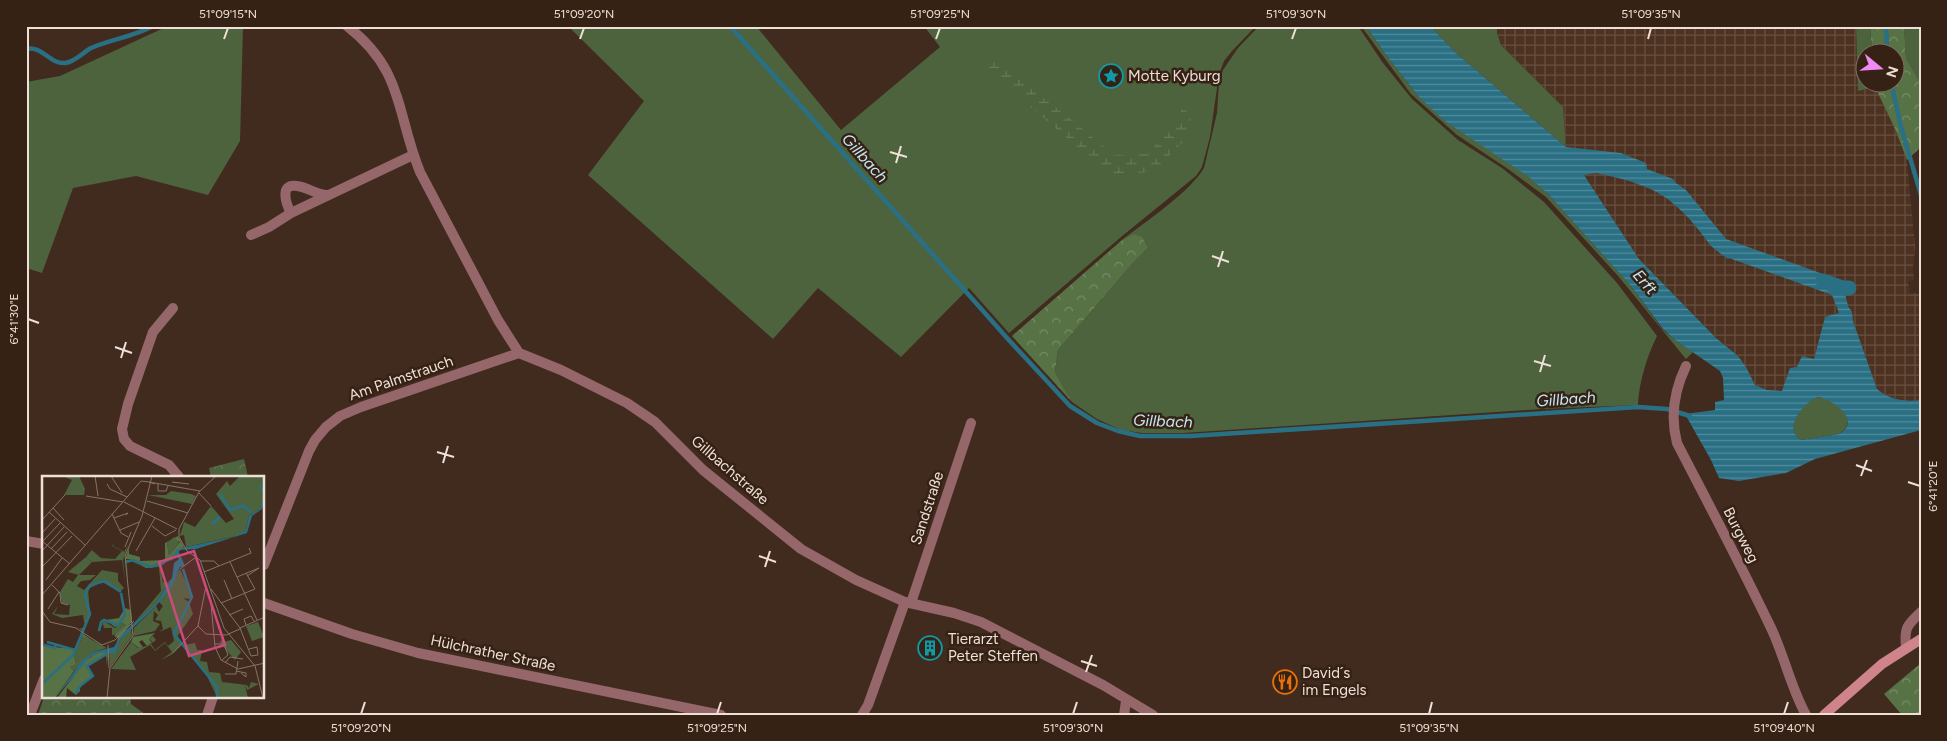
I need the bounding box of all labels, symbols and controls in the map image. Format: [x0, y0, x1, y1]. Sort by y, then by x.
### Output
text: 51°09'15"N [199, 7, 257, 21]
text: 51°09'20"N [554, 7, 614, 21]
text: 51°09'25"N [910, 7, 970, 21]
text: 51°09'30"N [1266, 7, 1326, 21]
text: 51°09'35"N [1621, 7, 1681, 21]
north arrow [1854, 42, 1904, 92]
place icon: Motte Kyburg [1098, 63, 1124, 89]
text: N [1882, 64, 1902, 80]
place label: Motte Kyburg [1128, 67, 1221, 85]
water label: Gillbach [838, 130, 892, 186]
water label: Erft [1629, 266, 1662, 299]
text: 6°41'30"E [7, 293, 21, 345]
street label: Am Palmstrauch [346, 352, 456, 404]
water label: Gillbach [1536, 387, 1596, 411]
water label: Gillbach [1133, 410, 1193, 432]
street label: Gillbachstraße [688, 432, 772, 508]
text: 6°41'20"E [1926, 460, 1940, 512]
street label: Sandstraße [907, 469, 947, 547]
inset map [42, 476, 265, 698]
street label: Burgweg [1719, 504, 1763, 566]
place label: Tierarzt Peter Steffen [948, 630, 1038, 665]
street label: Hülchrather Straße [429, 631, 557, 675]
building icon: Tierarzt Peter Steffen [917, 635, 943, 661]
place label: David´s im Engels [1302, 664, 1367, 699]
restaurant icon: David´s im Engels [1272, 669, 1298, 695]
text: 51°09'20"N [331, 721, 391, 735]
text: 51°09'25"N [687, 721, 747, 735]
text: 51°09'30"N [1043, 721, 1103, 735]
text: 51°09'35"N [1399, 721, 1459, 735]
text: 51°09'40"N [1753, 721, 1815, 735]

